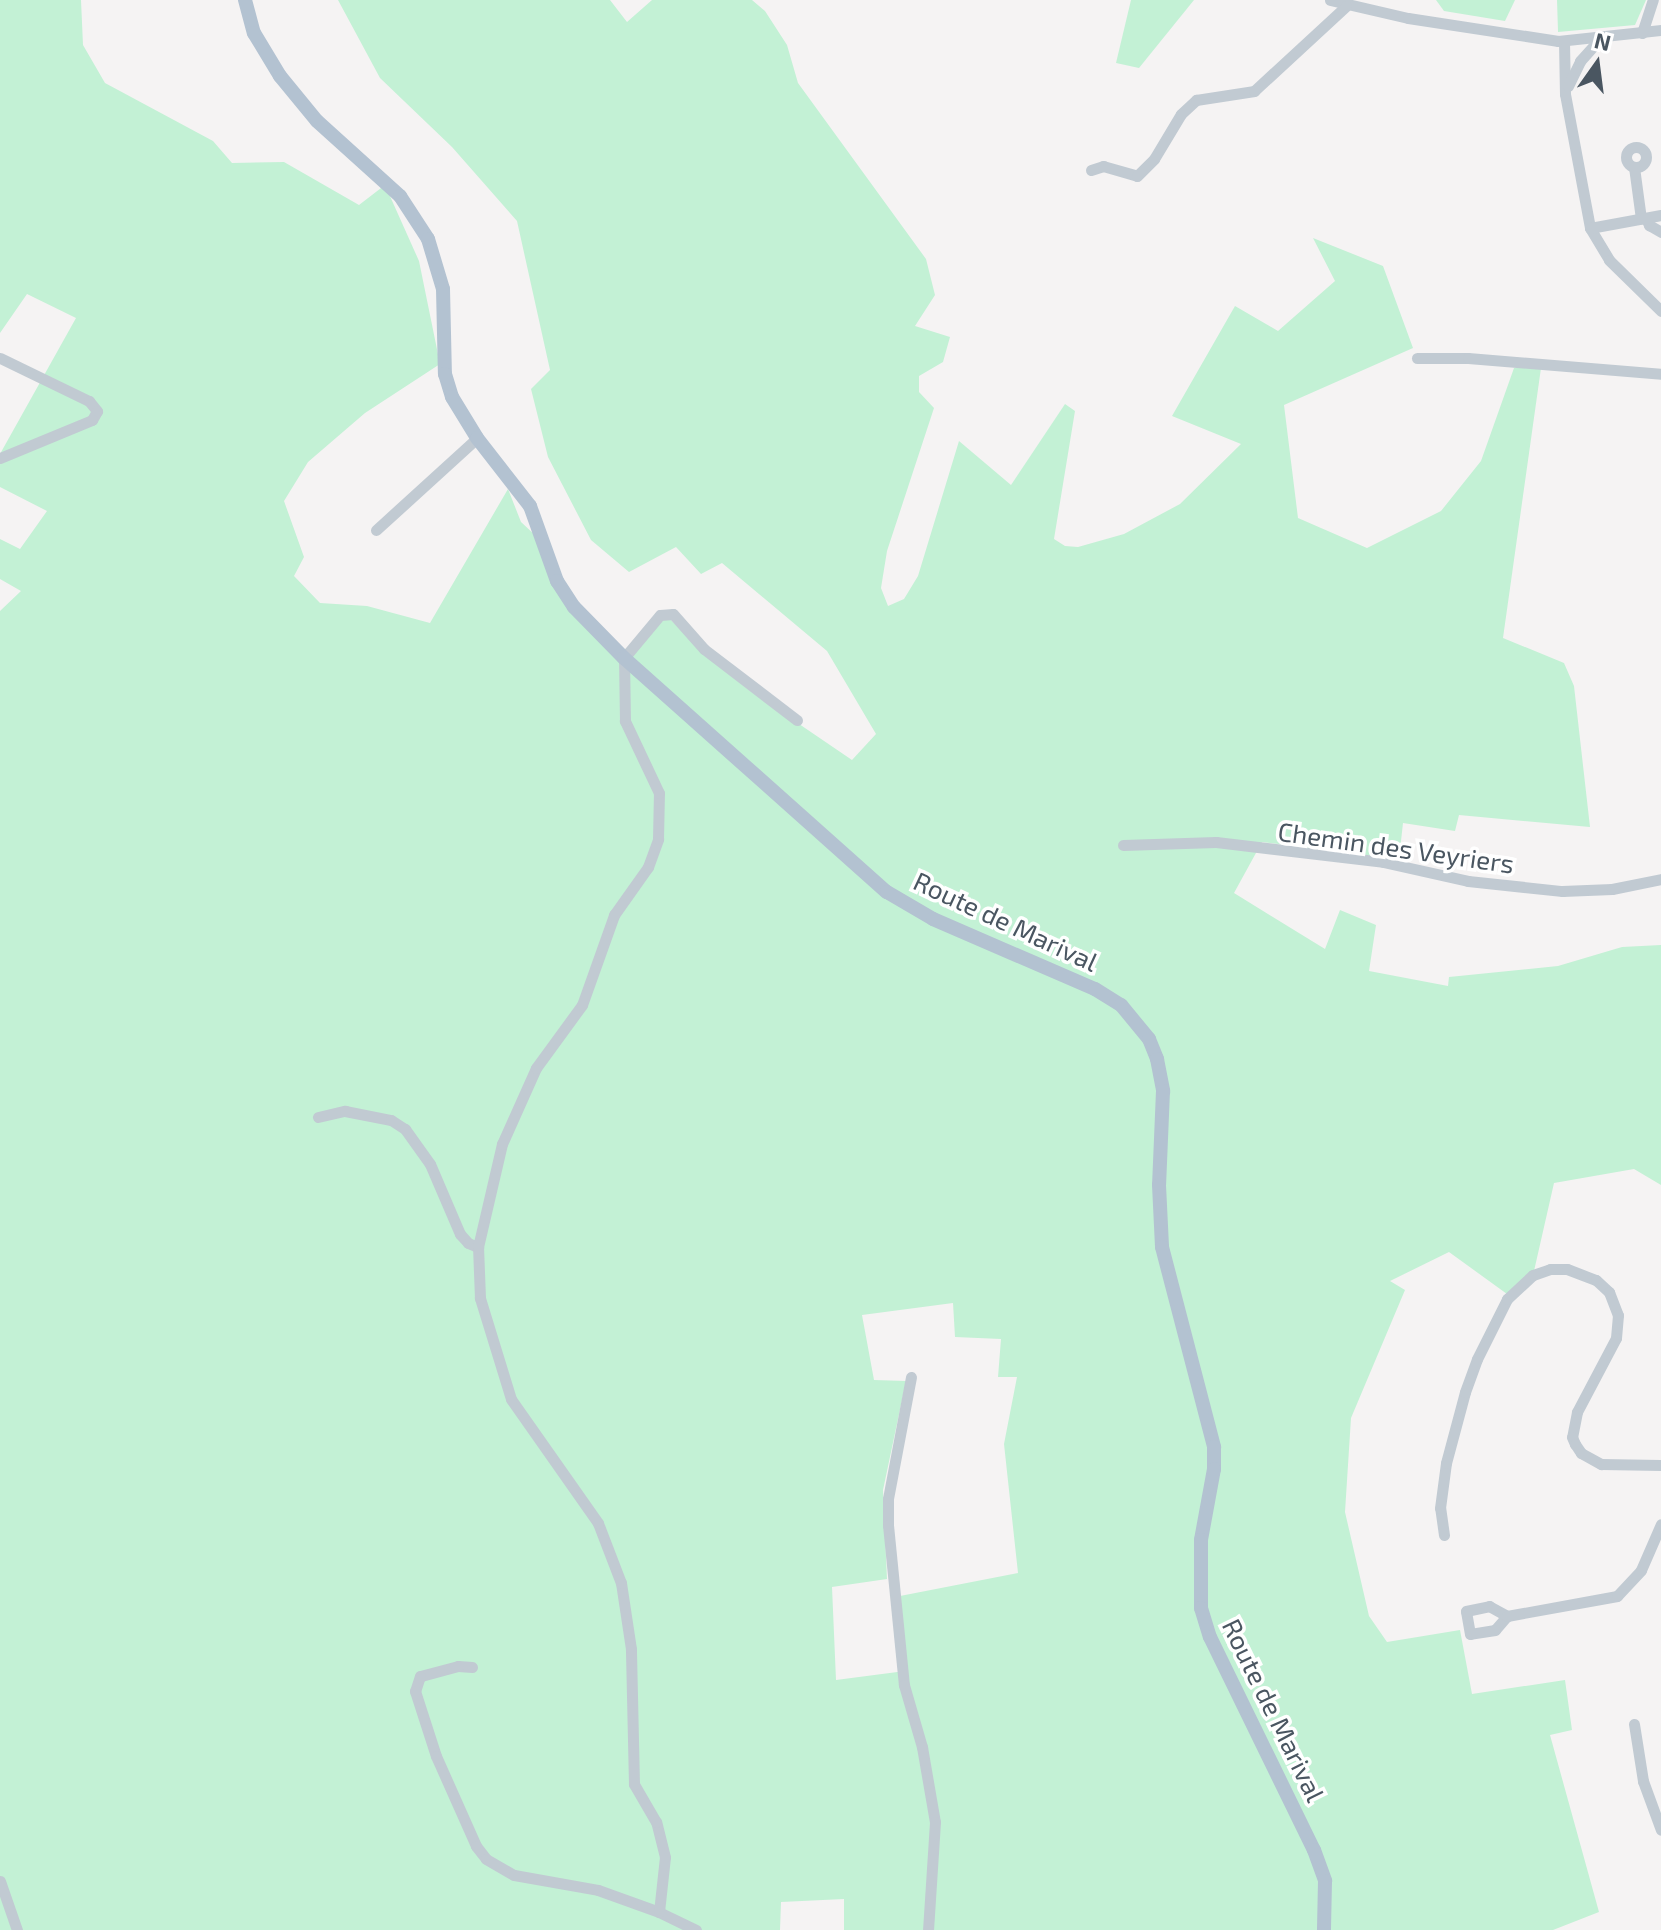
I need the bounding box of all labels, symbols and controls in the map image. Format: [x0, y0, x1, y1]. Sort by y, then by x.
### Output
north arrow [1557, 24, 1637, 104]
text: N [1592, 26, 1614, 55]
street label: Chemin des Veyriers [1276, 815, 1516, 879]
street label: Route de Marival [909, 865, 1103, 977]
street label: Route de Marival [1216, 1614, 1332, 1806]

